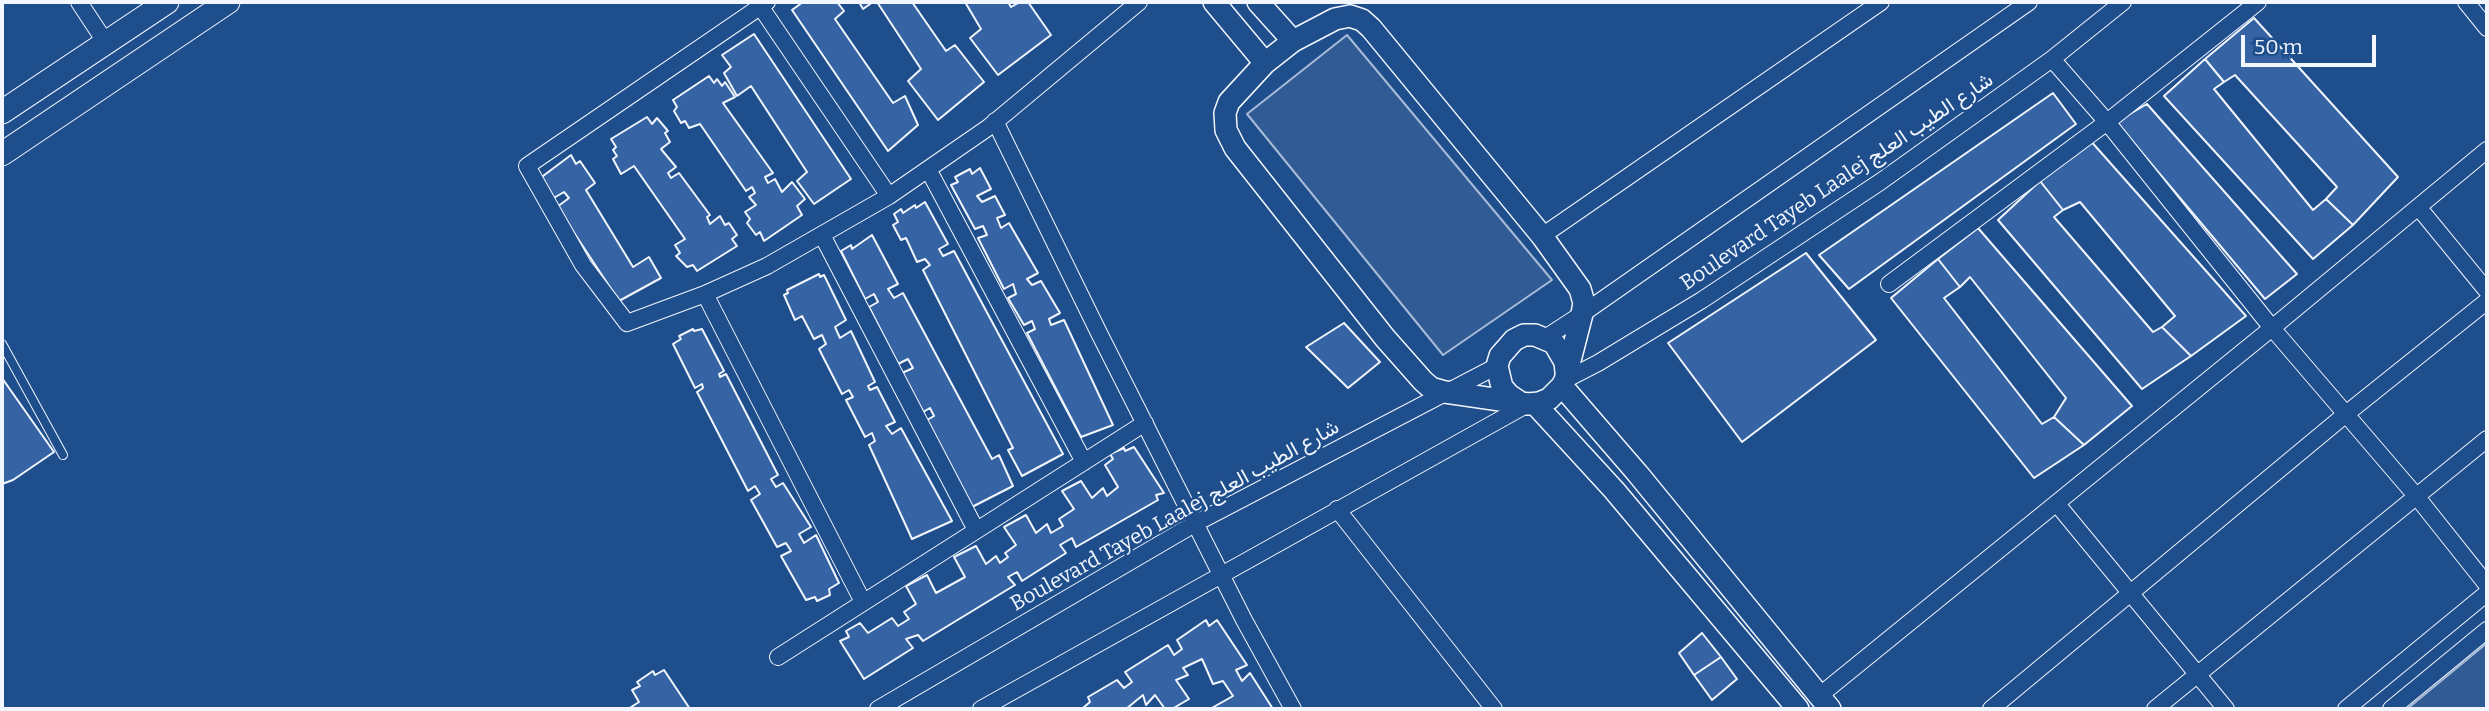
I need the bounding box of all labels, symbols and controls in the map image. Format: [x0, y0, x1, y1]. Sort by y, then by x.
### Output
scale bar [2244, 21, 2379, 65]
text: 50 m [2254, 34, 2303, 60]
street label: Boulevard Tayeb Laalej شارع الطيب العلج [1676, 68, 1998, 296]
street label: Boulevard Tayeb Laalej شارع الطيب العلج [1006, 415, 1344, 617]

